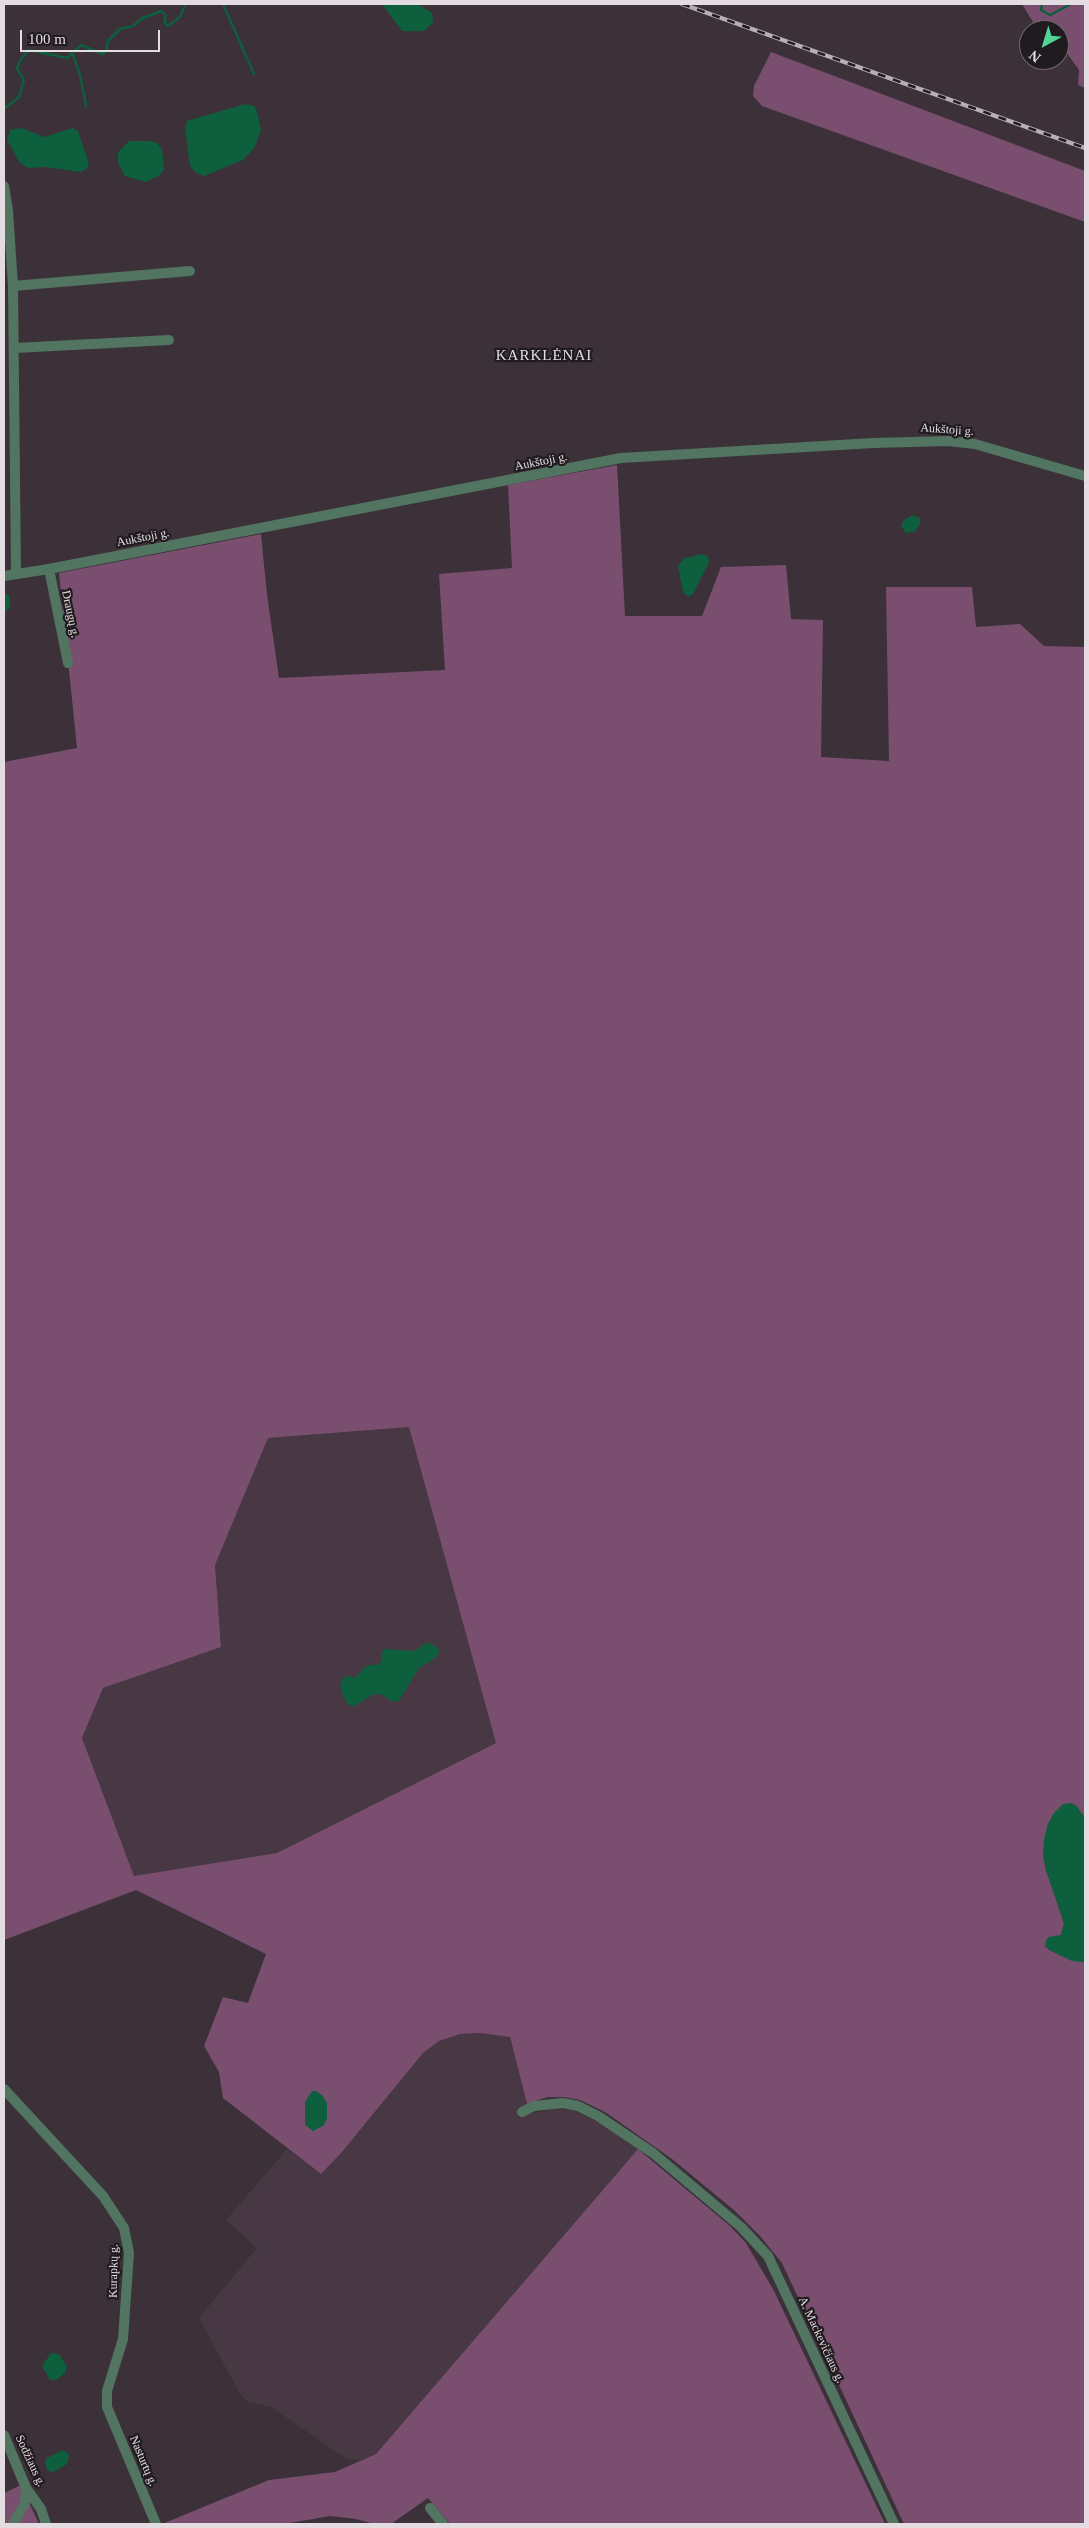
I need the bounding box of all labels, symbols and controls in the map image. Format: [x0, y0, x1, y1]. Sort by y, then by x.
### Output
scale bar [22, 20, 162, 52]
north arrow [1019, 20, 1069, 70]
text: 100 m [28, 31, 66, 47]
text: N [1026, 47, 1044, 65]
district label: KARKLĖNAI [495, 347, 593, 365]
street label: Aukštoji g. [920, 421, 974, 439]
street label: Aukštoji g. [513, 450, 569, 474]
street label: Aukštoji g. [115, 526, 171, 550]
street label: Draugų g. [58, 589, 82, 639]
street label: Kurapkų g. [106, 2244, 122, 2298]
street label: A. Mackevičiaus g. [795, 2295, 847, 2385]
street label: Sodžiaus g. [12, 2433, 48, 2489]
street label: Nasturtų g. [126, 2434, 160, 2488]

